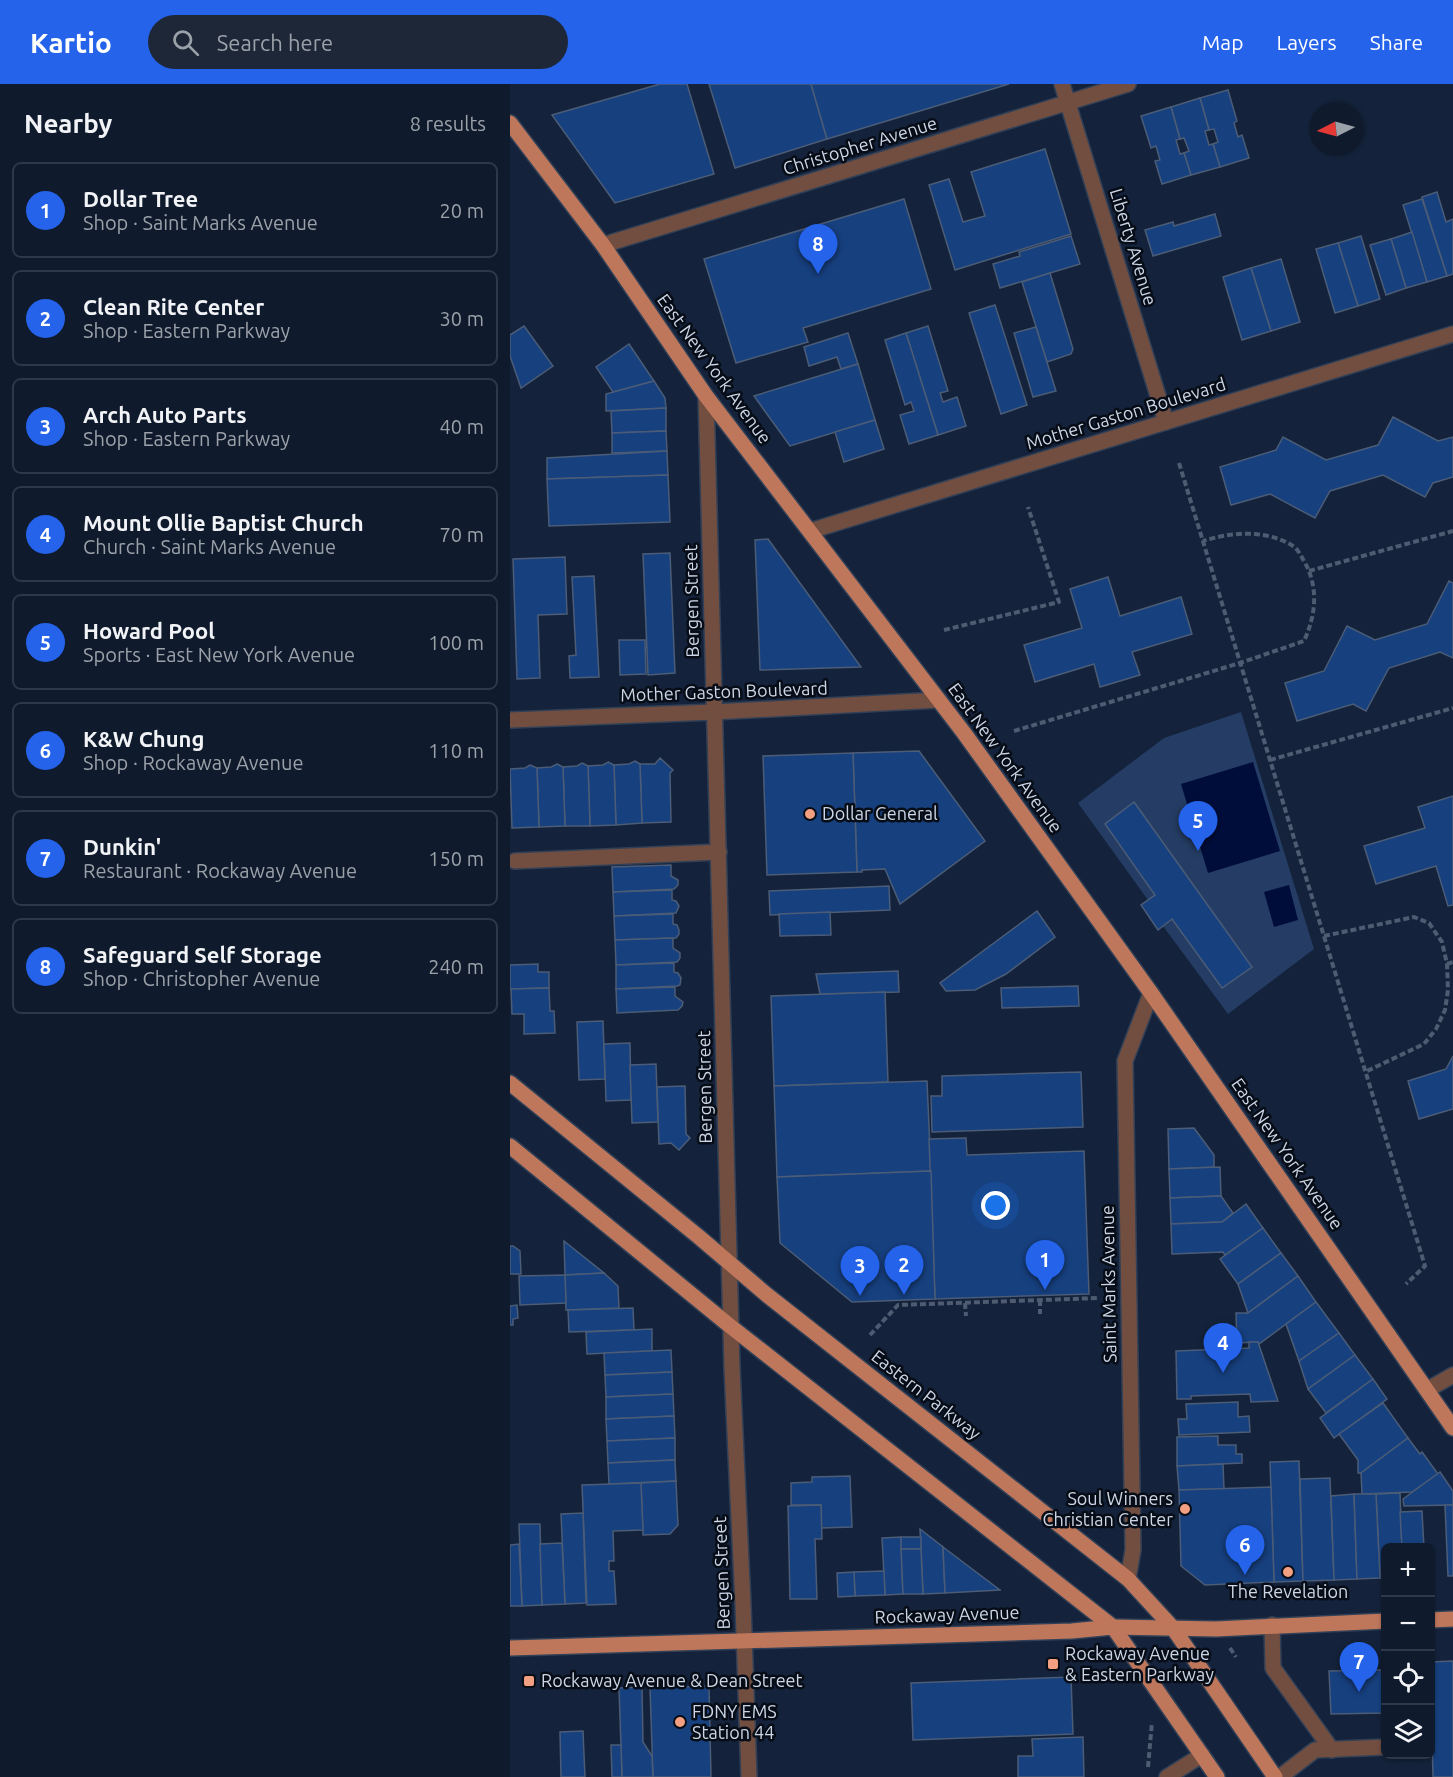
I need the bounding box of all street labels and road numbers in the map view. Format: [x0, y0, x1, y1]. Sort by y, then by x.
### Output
street label: Christopher Avenue [780, 112, 939, 178]
street label: Liberty Avenue [1107, 186, 1161, 308]
street label: East New York Avenue [654, 290, 776, 447]
street label: Mother Gaston Boulevard [1024, 373, 1228, 453]
street label: Bergen Street [680, 544, 702, 658]
street label: Mother Gaston Boulevard [620, 677, 828, 705]
street label: East New York Avenue [945, 679, 1067, 836]
street label: Bergen Street [693, 1030, 715, 1144]
street label: East New York Avenue [1228, 1074, 1348, 1233]
street label: Saint Marks Avenue [1097, 1205, 1119, 1363]
street label: Eastern Parkway [868, 1345, 985, 1443]
street label: Bergen Street [709, 1516, 733, 1630]
street label: Rockaway Avenue [874, 1601, 1020, 1627]

